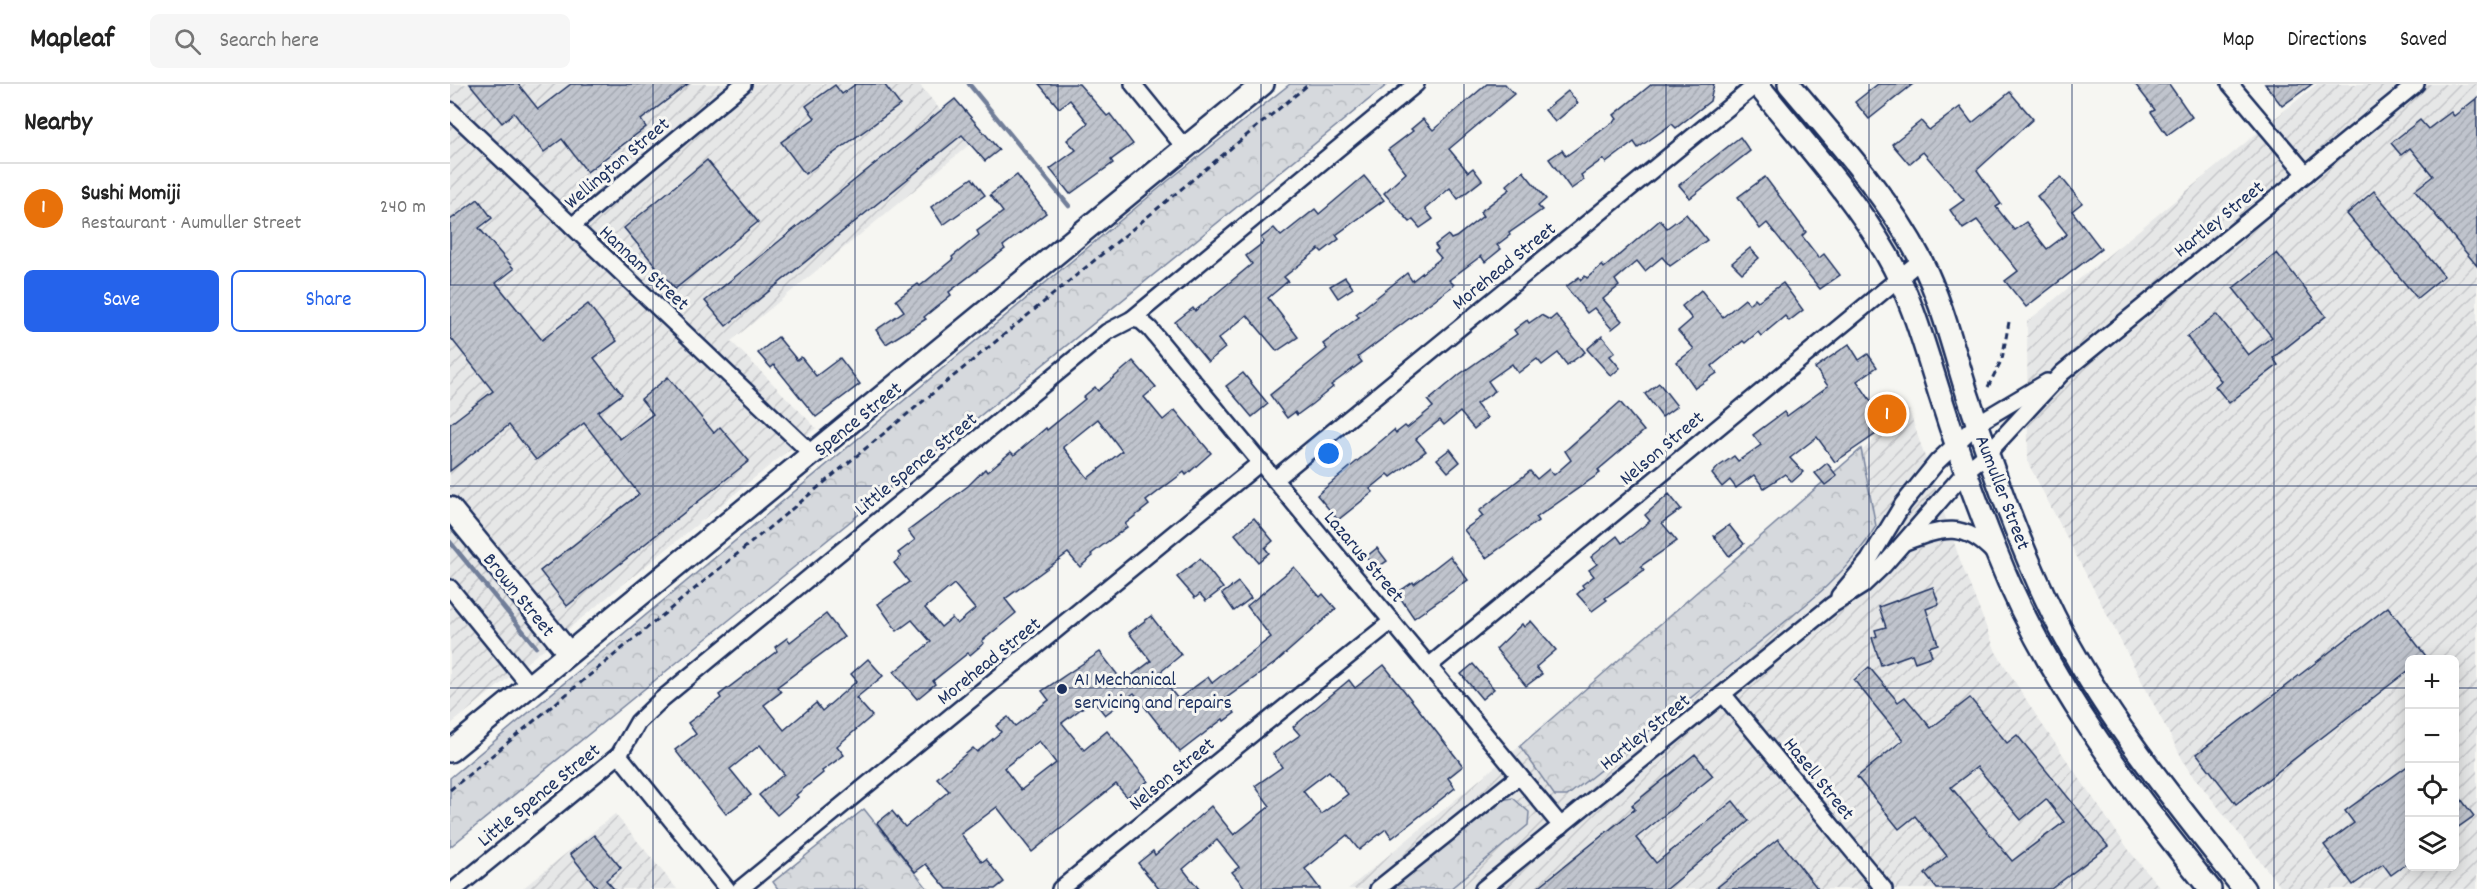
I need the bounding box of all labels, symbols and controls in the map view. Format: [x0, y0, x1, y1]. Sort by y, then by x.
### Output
search box [150, 14, 570, 68]
text: Mapleaf [30, 21, 114, 61]
icon: search [171, 25, 204, 58]
text: Search here [219, 26, 319, 57]
text: Map [2223, 26, 2254, 56]
text: Directions [2287, 26, 2367, 56]
text: Saved [2400, 26, 2447, 56]
text: Nearby [24, 105, 92, 142]
street label: Wellington Street [559, 112, 677, 217]
street label: Hartley Street [2169, 175, 2271, 266]
text: Sushi Momiji [81, 179, 180, 210]
text: 1 [41, 194, 46, 222]
text: 240 m [380, 194, 426, 222]
text: Restaurant · Aumuller Street [81, 210, 301, 238]
street label: Morehead Street [1447, 217, 1563, 318]
street label: Hannam Street [592, 220, 694, 318]
button: Save [24, 270, 219, 332]
button: Share [231, 270, 426, 332]
street label: Spence Street [809, 376, 909, 465]
pin: 1 [1868, 392, 1906, 436]
street label: Nelson Street [1614, 405, 1711, 493]
street label: Little Spence Street [849, 407, 984, 524]
street label: Aumuller Street [1966, 432, 2036, 554]
your location [1314, 439, 1343, 468]
street label: Lazarus Street [1316, 506, 1409, 610]
street label: Brown Street [475, 548, 560, 644]
street label: Morehead Street [932, 612, 1048, 713]
map controls [2405, 655, 2459, 871]
button: + [2405, 655, 2459, 709]
place label: A1 Mechanical servicing and repairs [1074, 667, 1232, 718]
marker: A1 Mechanical servicing and repairs [1055, 682, 1069, 696]
street label: Hartley Street [1595, 688, 1697, 779]
button: − [2405, 709, 2459, 763]
street label: Nelson Street [1124, 732, 1222, 819]
street label: Hasell Street [1775, 732, 1860, 827]
street label: Little Spence Street [472, 738, 607, 855]
button: locate [2405, 763, 2459, 817]
button: layers [2405, 817, 2459, 871]

